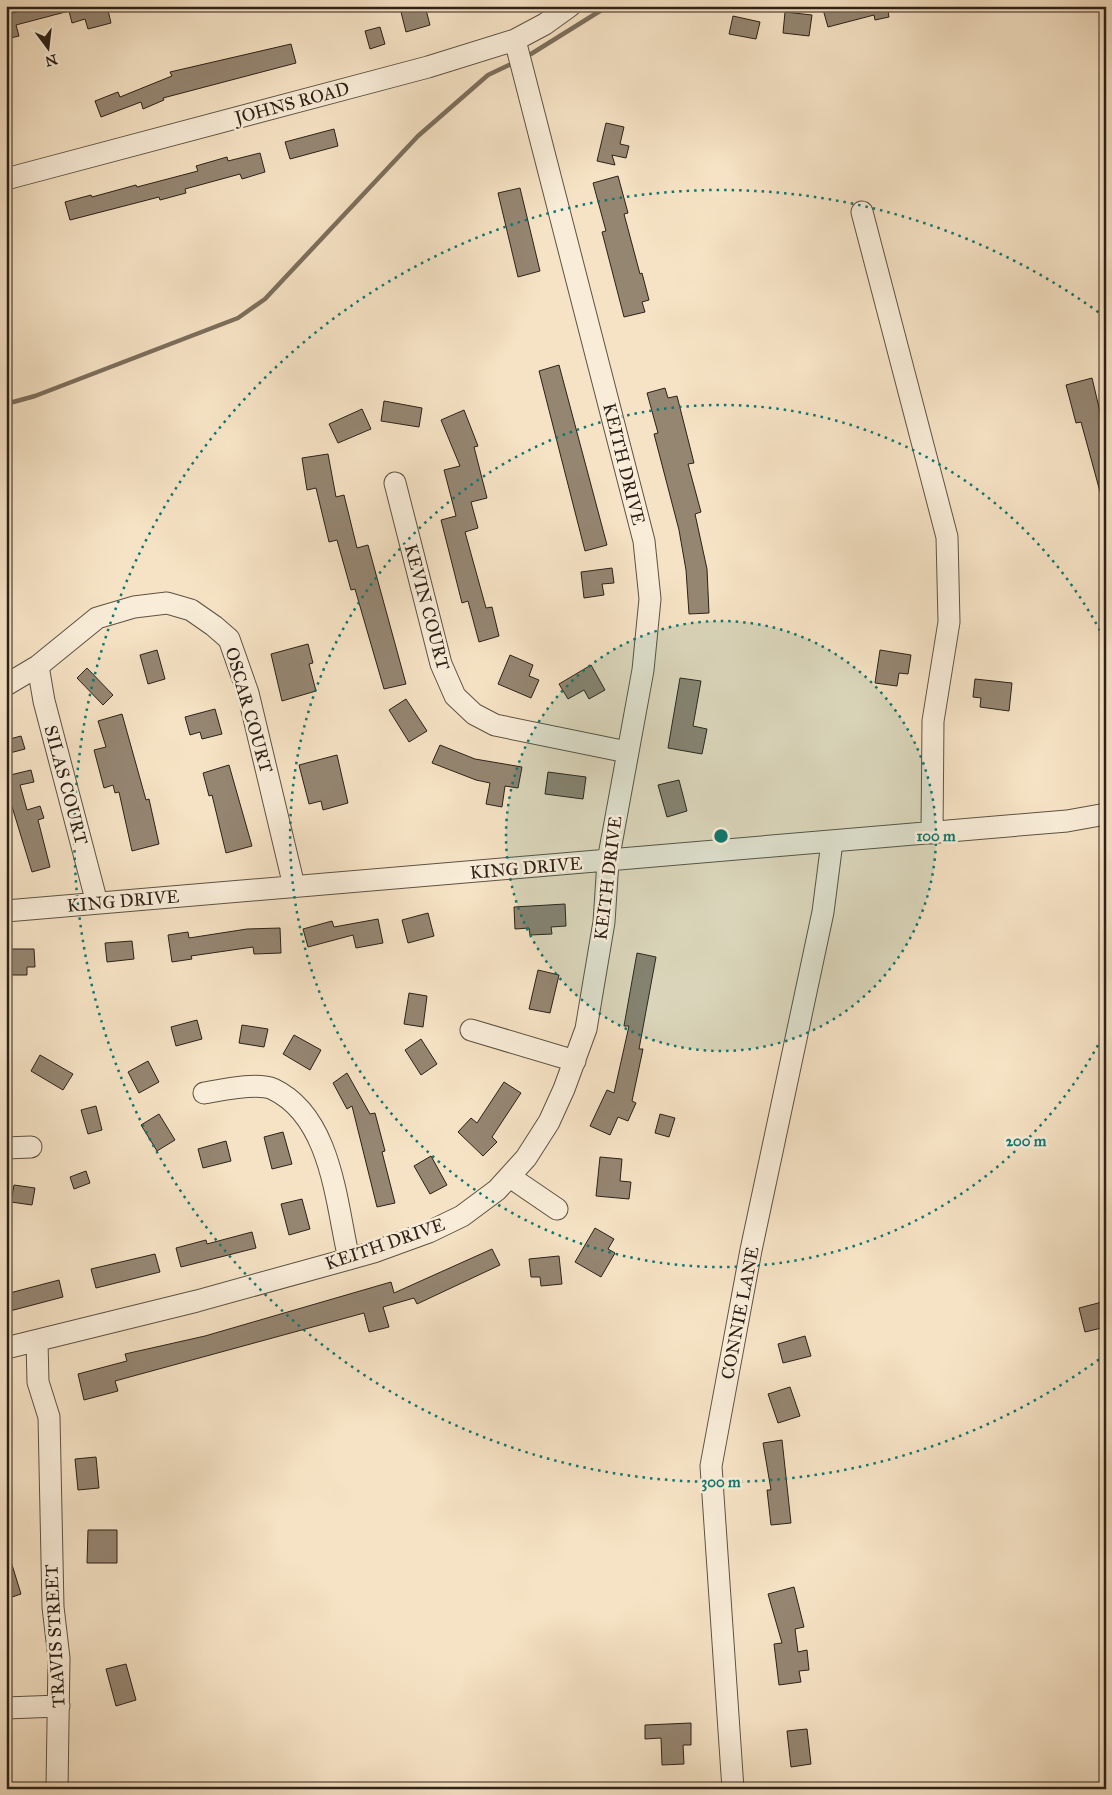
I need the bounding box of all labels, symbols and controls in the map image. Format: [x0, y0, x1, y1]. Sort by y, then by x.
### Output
north arrow [22, 22, 72, 72]
text: N [43, 50, 59, 70]
street label: JOHNS ROAD [230, 77, 352, 130]
street label: KEITH DRIVE [598, 401, 650, 527]
street label: KEVIN COURT [400, 542, 454, 672]
street label: OSCAR COURT [221, 645, 277, 775]
street label: SILAS COURT [39, 723, 93, 847]
street label: KEITH DRIVE [589, 815, 627, 941]
centre of rings [712, 827, 730, 845]
text: 100 m [916, 827, 956, 845]
street label: KING DRIVE [469, 852, 583, 884]
street label: KING DRIVE [66, 885, 180, 917]
text: 200 m [1006, 1132, 1047, 1150]
street label: KEITH DRIVE [322, 1213, 448, 1275]
street label: CONNIE LANE [716, 1245, 764, 1381]
text: 300 m [701, 1473, 741, 1492]
street label: TRAVIS STREET [40, 1564, 70, 1708]

